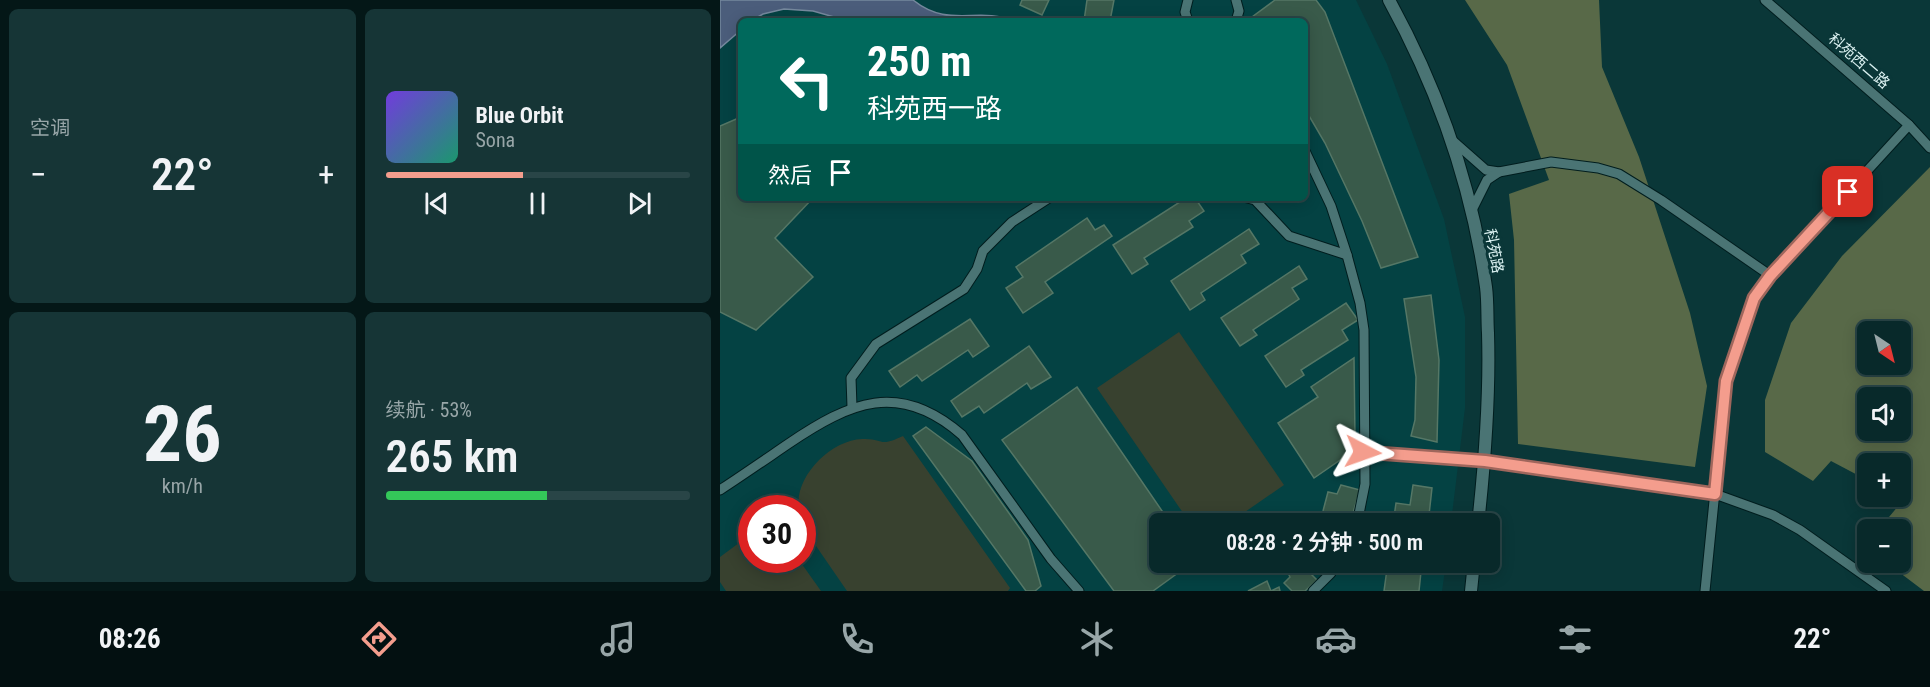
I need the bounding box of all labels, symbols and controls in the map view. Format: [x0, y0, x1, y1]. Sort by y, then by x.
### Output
street label: 科苑西二路 [1825, 30, 1893, 92]
text: 250 m [867, 37, 972, 86]
icon: left [768, 42, 846, 120]
text: 科苑西一路 [867, 93, 1002, 125]
text: Blue Orbit [476, 103, 564, 128]
text: 空调 [30, 116, 70, 140]
text: Sona [476, 128, 515, 152]
text: 22° [151, 148, 214, 201]
text: − [30, 155, 47, 194]
text: + [318, 155, 334, 194]
icon: arrive [824, 156, 857, 189]
text: 然后 [768, 163, 812, 188]
pin [1822, 166, 1873, 217]
icon: arrive [1831, 175, 1864, 208]
icon: previous [420, 187, 453, 220]
icon: pause [521, 187, 554, 220]
icon: next [623, 187, 656, 220]
street label: 科苑路 [1481, 227, 1507, 275]
north arrow [1857, 321, 1911, 375]
map controls [1857, 321, 1911, 573]
button: sound [1857, 387, 1911, 441]
text: 26 [143, 389, 222, 480]
text: 续航 · 53% [386, 398, 472, 422]
position arrow [1331, 420, 1395, 484]
text: 265 km [386, 430, 519, 483]
button: + [1857, 453, 1911, 507]
text: km/h [162, 474, 203, 498]
speed limit sign: 30 [738, 495, 816, 573]
button: − [1857, 519, 1911, 573]
text: 08:28 · 2 分钟 · 500 m [1226, 530, 1423, 555]
icon: directions [358, 618, 400, 660]
icon: music [597, 618, 639, 660]
icon: phone [836, 618, 878, 660]
icon: climate [1076, 618, 1118, 660]
icon: car [1315, 618, 1357, 660]
icon: filters [1554, 618, 1596, 660]
text: 08:26 [99, 623, 161, 655]
text: 22° [1793, 623, 1831, 655]

